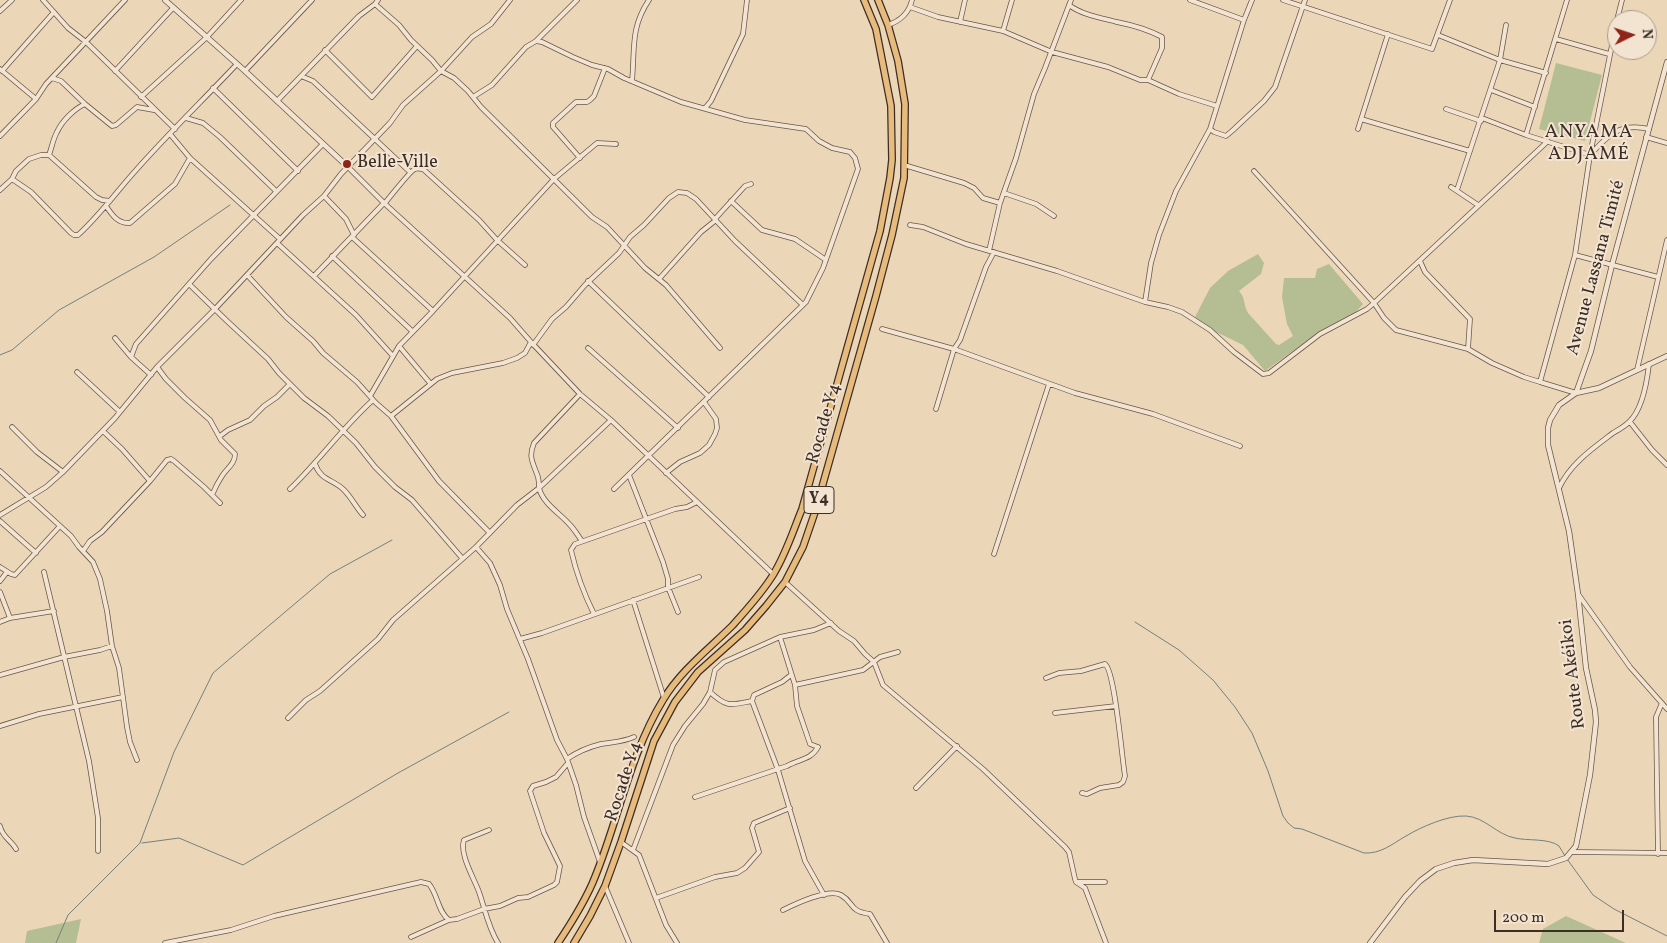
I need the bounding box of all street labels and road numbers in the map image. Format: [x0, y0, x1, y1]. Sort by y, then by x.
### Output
street label: Avenue Lassana Timité [1563, 178, 1631, 358]
street label: Rocade Y4 [803, 381, 847, 467]
road number: Y4 [804, 486, 834, 514]
street label: Route Akéikoi [1557, 618, 1591, 730]
street label: Rocade Y4 [602, 739, 648, 825]

